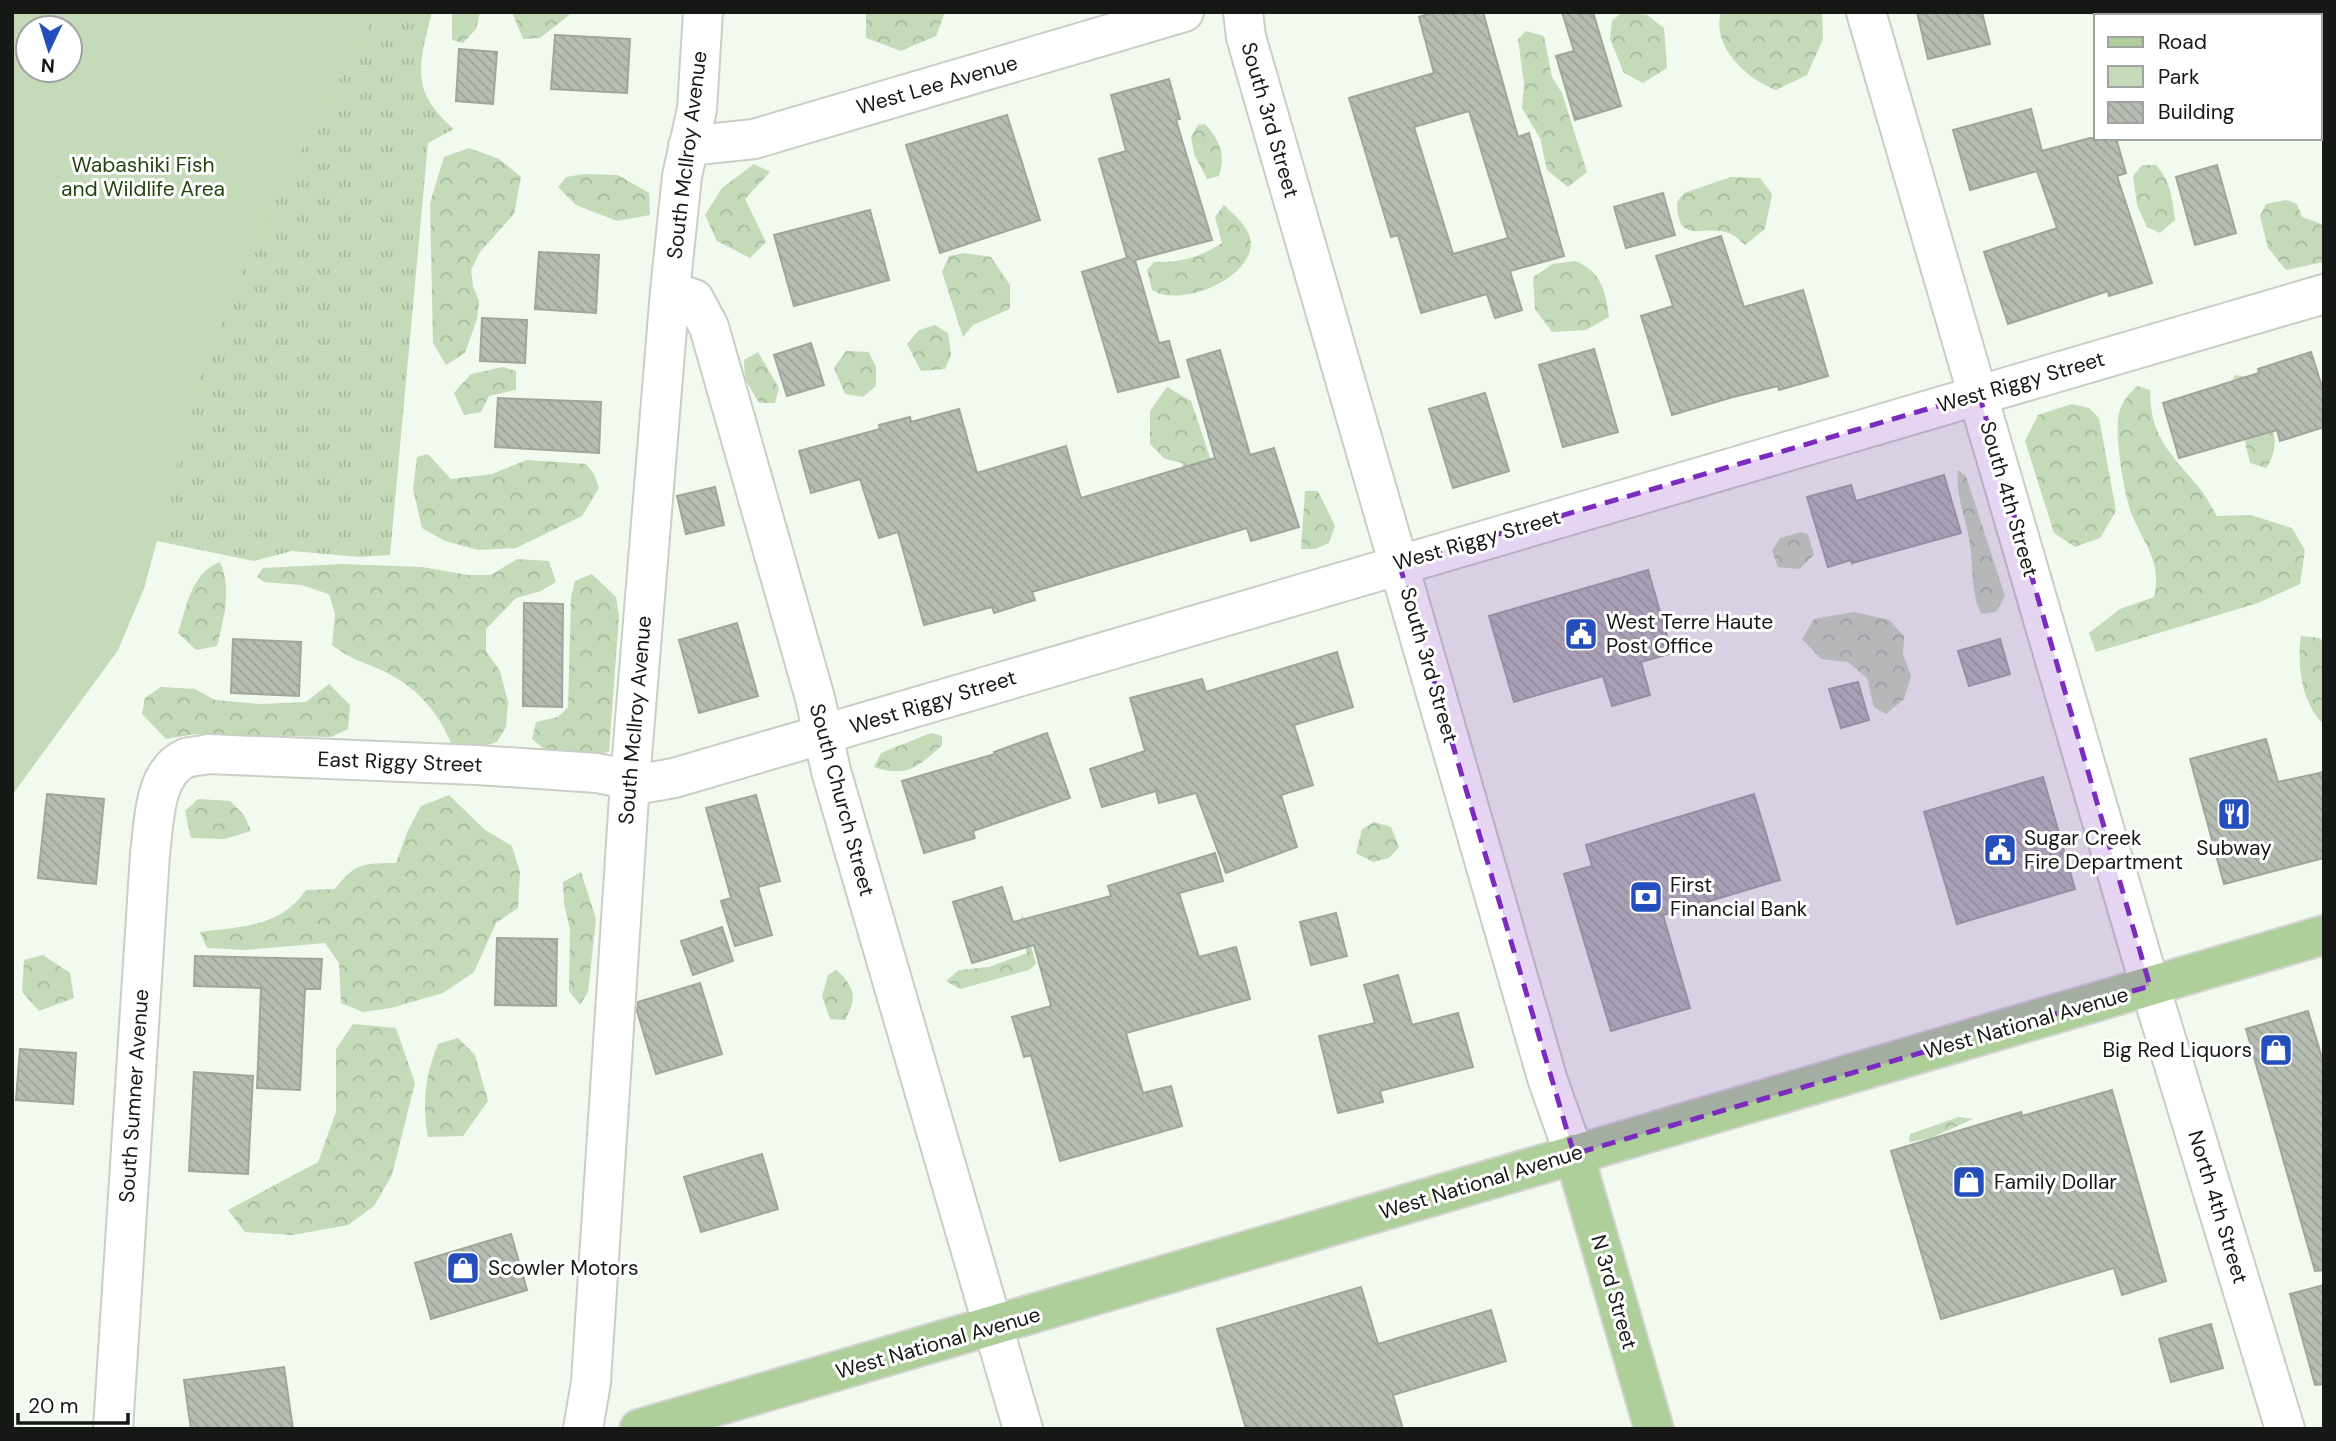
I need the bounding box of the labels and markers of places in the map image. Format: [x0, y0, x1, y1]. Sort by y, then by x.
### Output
place label: West Terre Haute Post Office [1606, 608, 1773, 660]
public building icon: West Terre Haute Post Office [1562, 615, 1600, 653]
restaurant icon: Subway [2215, 795, 2253, 833]
place label: Sugar Creek Fire Department [2024, 824, 2183, 876]
public building icon: Sugar Creek Fire Department [1981, 831, 2019, 869]
place label: Subway [2196, 834, 2272, 862]
place label: First Financial Bank [1670, 871, 1808, 923]
bank icon: First Financial Bank [1627, 878, 1665, 916]
shop icon: Big Red Liquors [2257, 1031, 2295, 1069]
place label: Big Red Liquors [2102, 1036, 2252, 1064]
shop icon: Family Dollar [1950, 1163, 1988, 1201]
place label: Family Dollar [1994, 1168, 2117, 1196]
shop icon: Scowler Motors [444, 1249, 482, 1287]
place label: Scowler Motors [488, 1254, 639, 1282]

